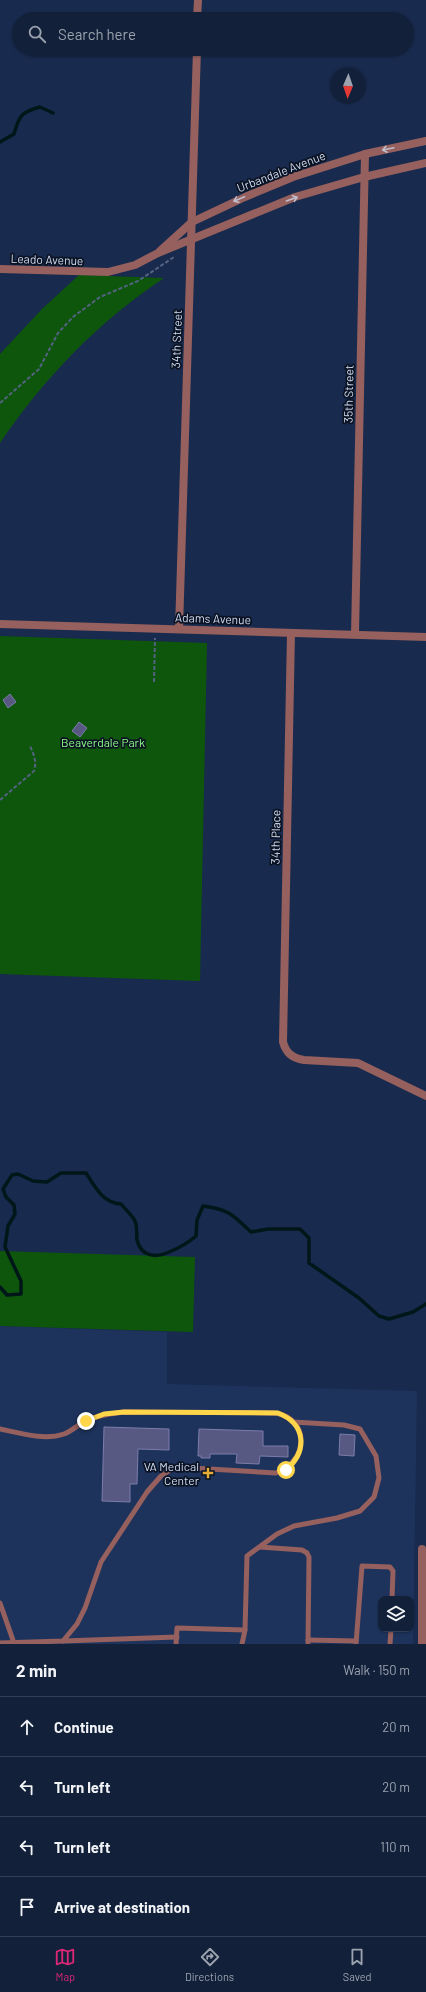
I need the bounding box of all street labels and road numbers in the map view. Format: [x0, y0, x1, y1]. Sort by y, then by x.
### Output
street label: Urbandale Avenue [235, 148, 327, 194]
street label: Leado Avenue [10, 251, 84, 267]
street label: 34th Street [168, 309, 184, 369]
street label: 35th Street [340, 365, 356, 423]
street label: Adams Avenue [175, 610, 251, 626]
street label: 34th Place [268, 810, 282, 864]

